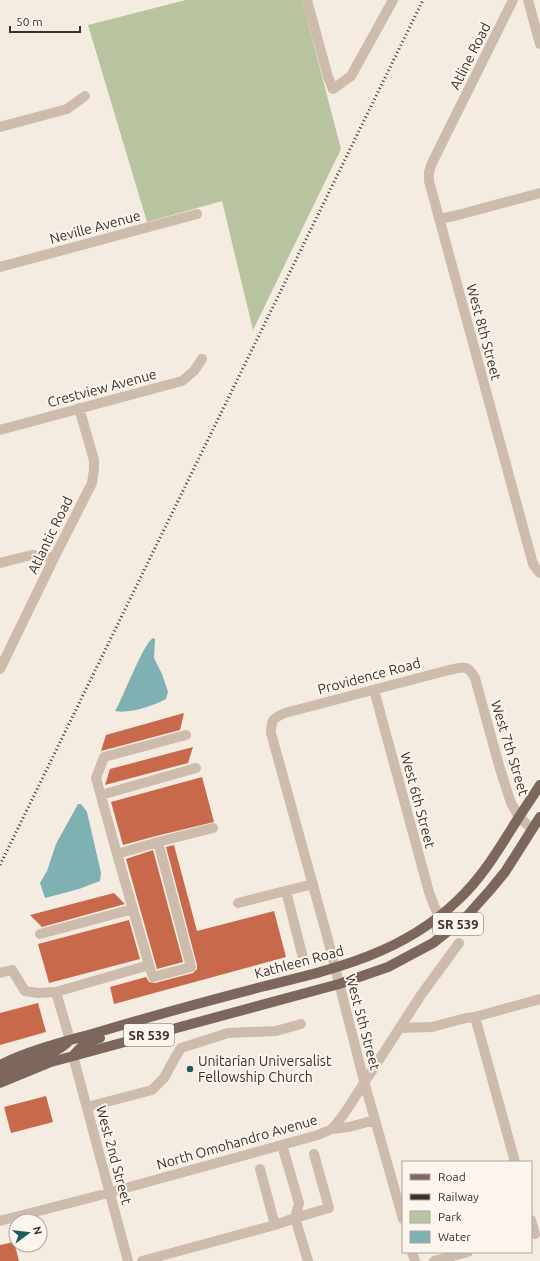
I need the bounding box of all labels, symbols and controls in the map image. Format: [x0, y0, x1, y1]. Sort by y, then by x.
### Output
scale bar [10, 8, 80, 34]
text: 50 m [16, 15, 43, 28]
street label: Atline Road [446, 20, 494, 92]
street label: Neville Avenue [48, 207, 142, 247]
street label: West 8th Street [463, 282, 505, 382]
street label: Crestview Avenue [46, 366, 158, 410]
street label: Atlantic Road [24, 494, 76, 576]
street label: Providence Road [316, 655, 422, 697]
street label: West 7th Street [488, 698, 532, 798]
street label: West 6th Street [397, 750, 439, 850]
road number: SR 539 [433, 913, 483, 935]
street label: Kathleen Road [253, 942, 345, 982]
street label: West 5th Street [342, 972, 384, 1072]
road number: SR 539 [124, 1024, 174, 1046]
place label: Unitarian Universalist Fellowship Church [198, 1053, 332, 1085]
marker: Unitarian Universalist Fellowship Church [185, 1064, 195, 1074]
street label: West 2nd Street [93, 1104, 135, 1207]
street label: North Omohandro Avenue [155, 1111, 319, 1173]
legend [402, 1161, 532, 1253]
text: Road [438, 1170, 466, 1183]
text: Railway [438, 1190, 479, 1203]
text: Park [438, 1210, 462, 1223]
north arrow [8, 1213, 48, 1253]
text: N [31, 1225, 45, 1236]
text: Water [438, 1230, 471, 1243]

